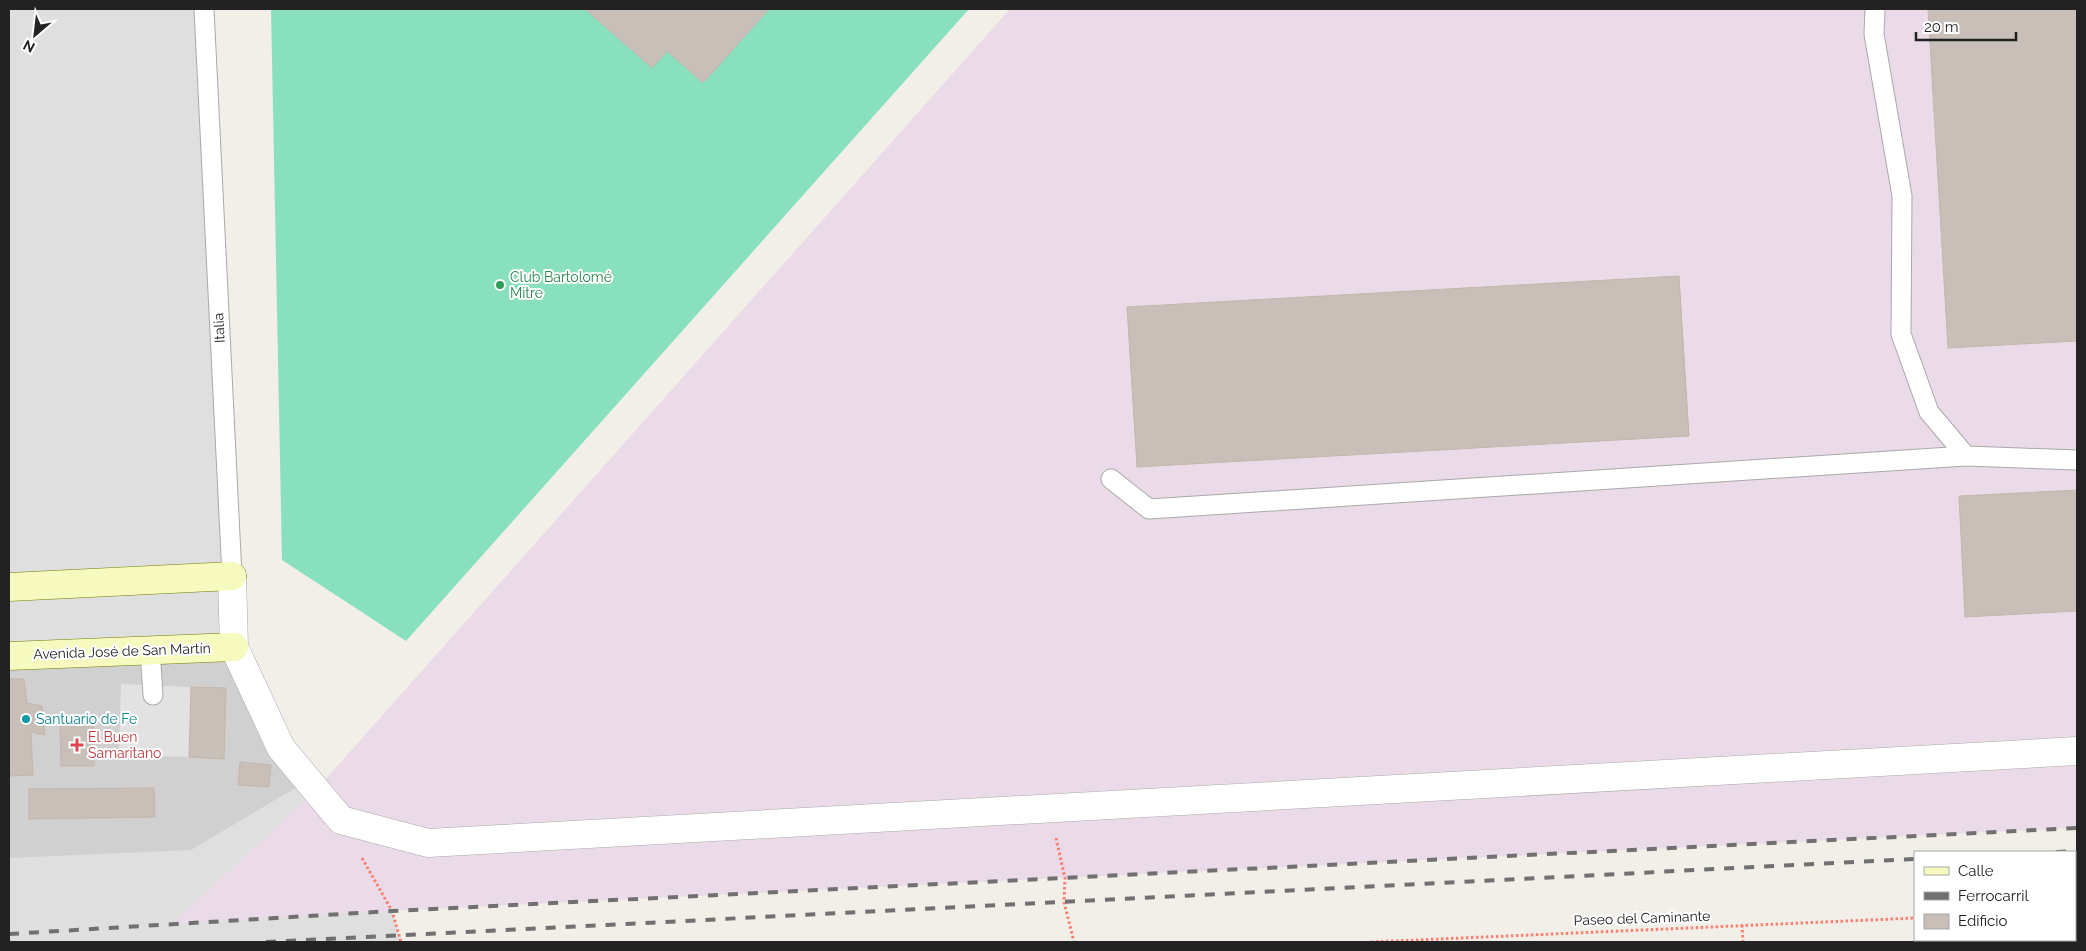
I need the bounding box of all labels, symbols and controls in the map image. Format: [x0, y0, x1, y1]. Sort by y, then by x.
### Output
north arrow [10, 10, 60, 60]
scale bar [1916, 10, 2016, 42]
text: 20 m [1924, 18, 1959, 36]
text: N [20, 37, 37, 56]
place label: Club Bartolomé Mitre [510, 269, 612, 301]
marker: Club Bartolomé Mitre [494, 279, 506, 291]
street label: Italia [210, 312, 228, 344]
street label: Avenida José de San Martín [33, 640, 211, 662]
place label: Santuario de Fe [36, 711, 137, 727]
marker: Santuario de Fe [20, 713, 32, 725]
place label: El Buen Samaritano [88, 729, 161, 761]
marker: El Buen Samaritano [70, 738, 84, 752]
legend [1914, 851, 2076, 941]
text: Calle [1958, 862, 1994, 880]
text: Ferrocarril [1958, 887, 2030, 905]
street label: Paseo del Caminante [1573, 908, 1711, 928]
text: Edificio [1958, 912, 2008, 930]

